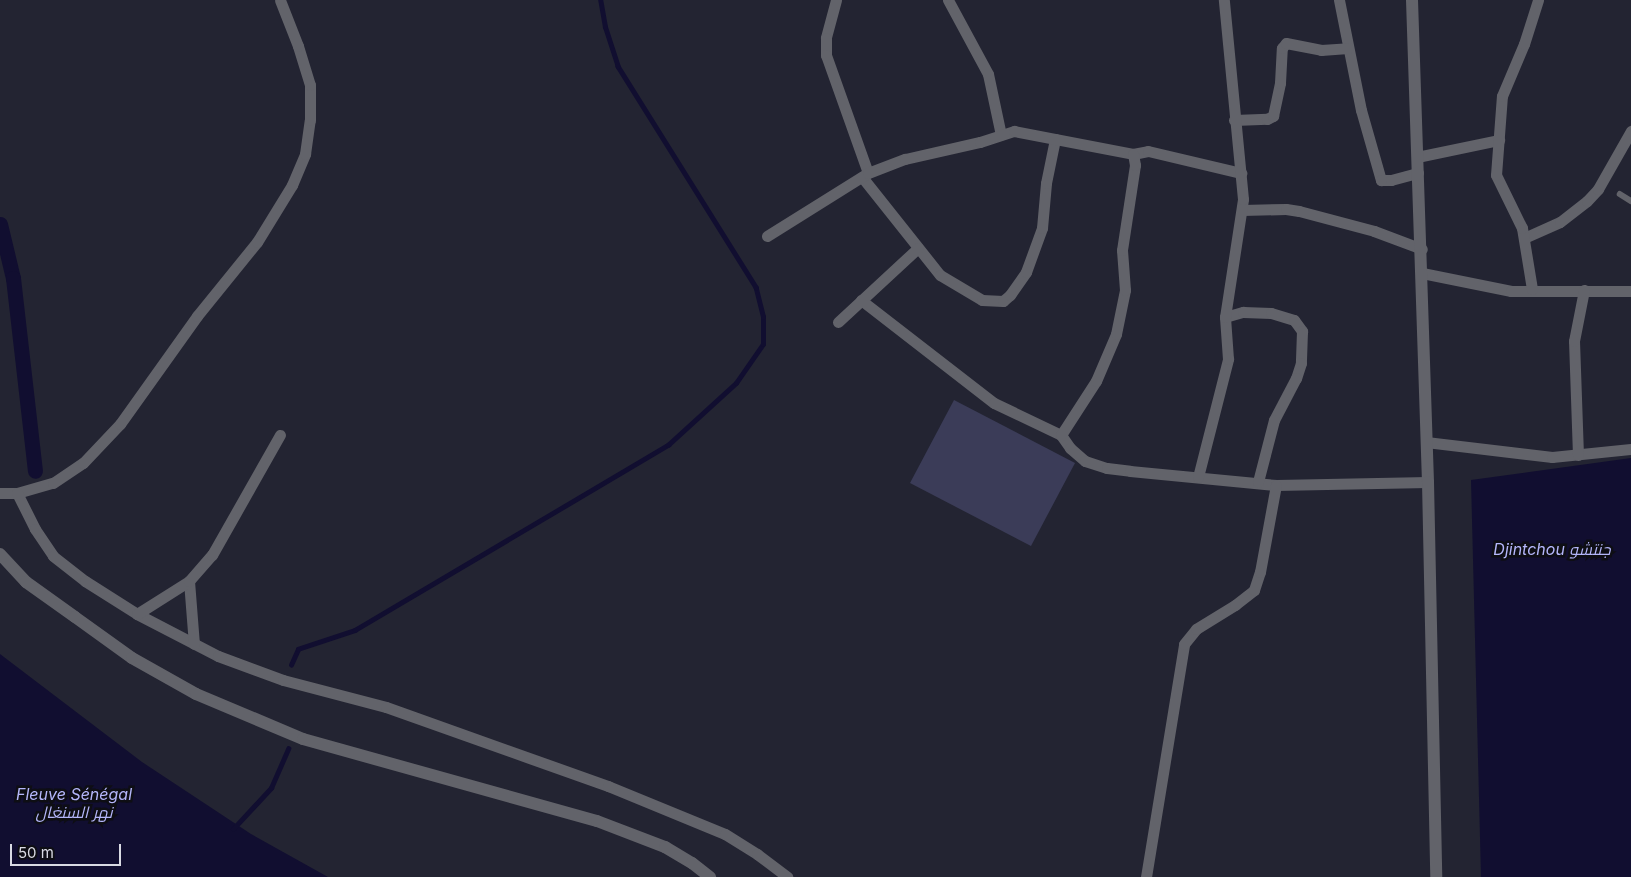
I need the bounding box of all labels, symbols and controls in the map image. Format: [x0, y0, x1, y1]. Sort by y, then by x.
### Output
water label: Djintchou جنتشو [1493, 539, 1611, 559]
water label: Fleuve Sénégal نهر السنغال [16, 784, 132, 822]
scale bar [12, 834, 124, 866]
text: 50 m [18, 843, 54, 862]

